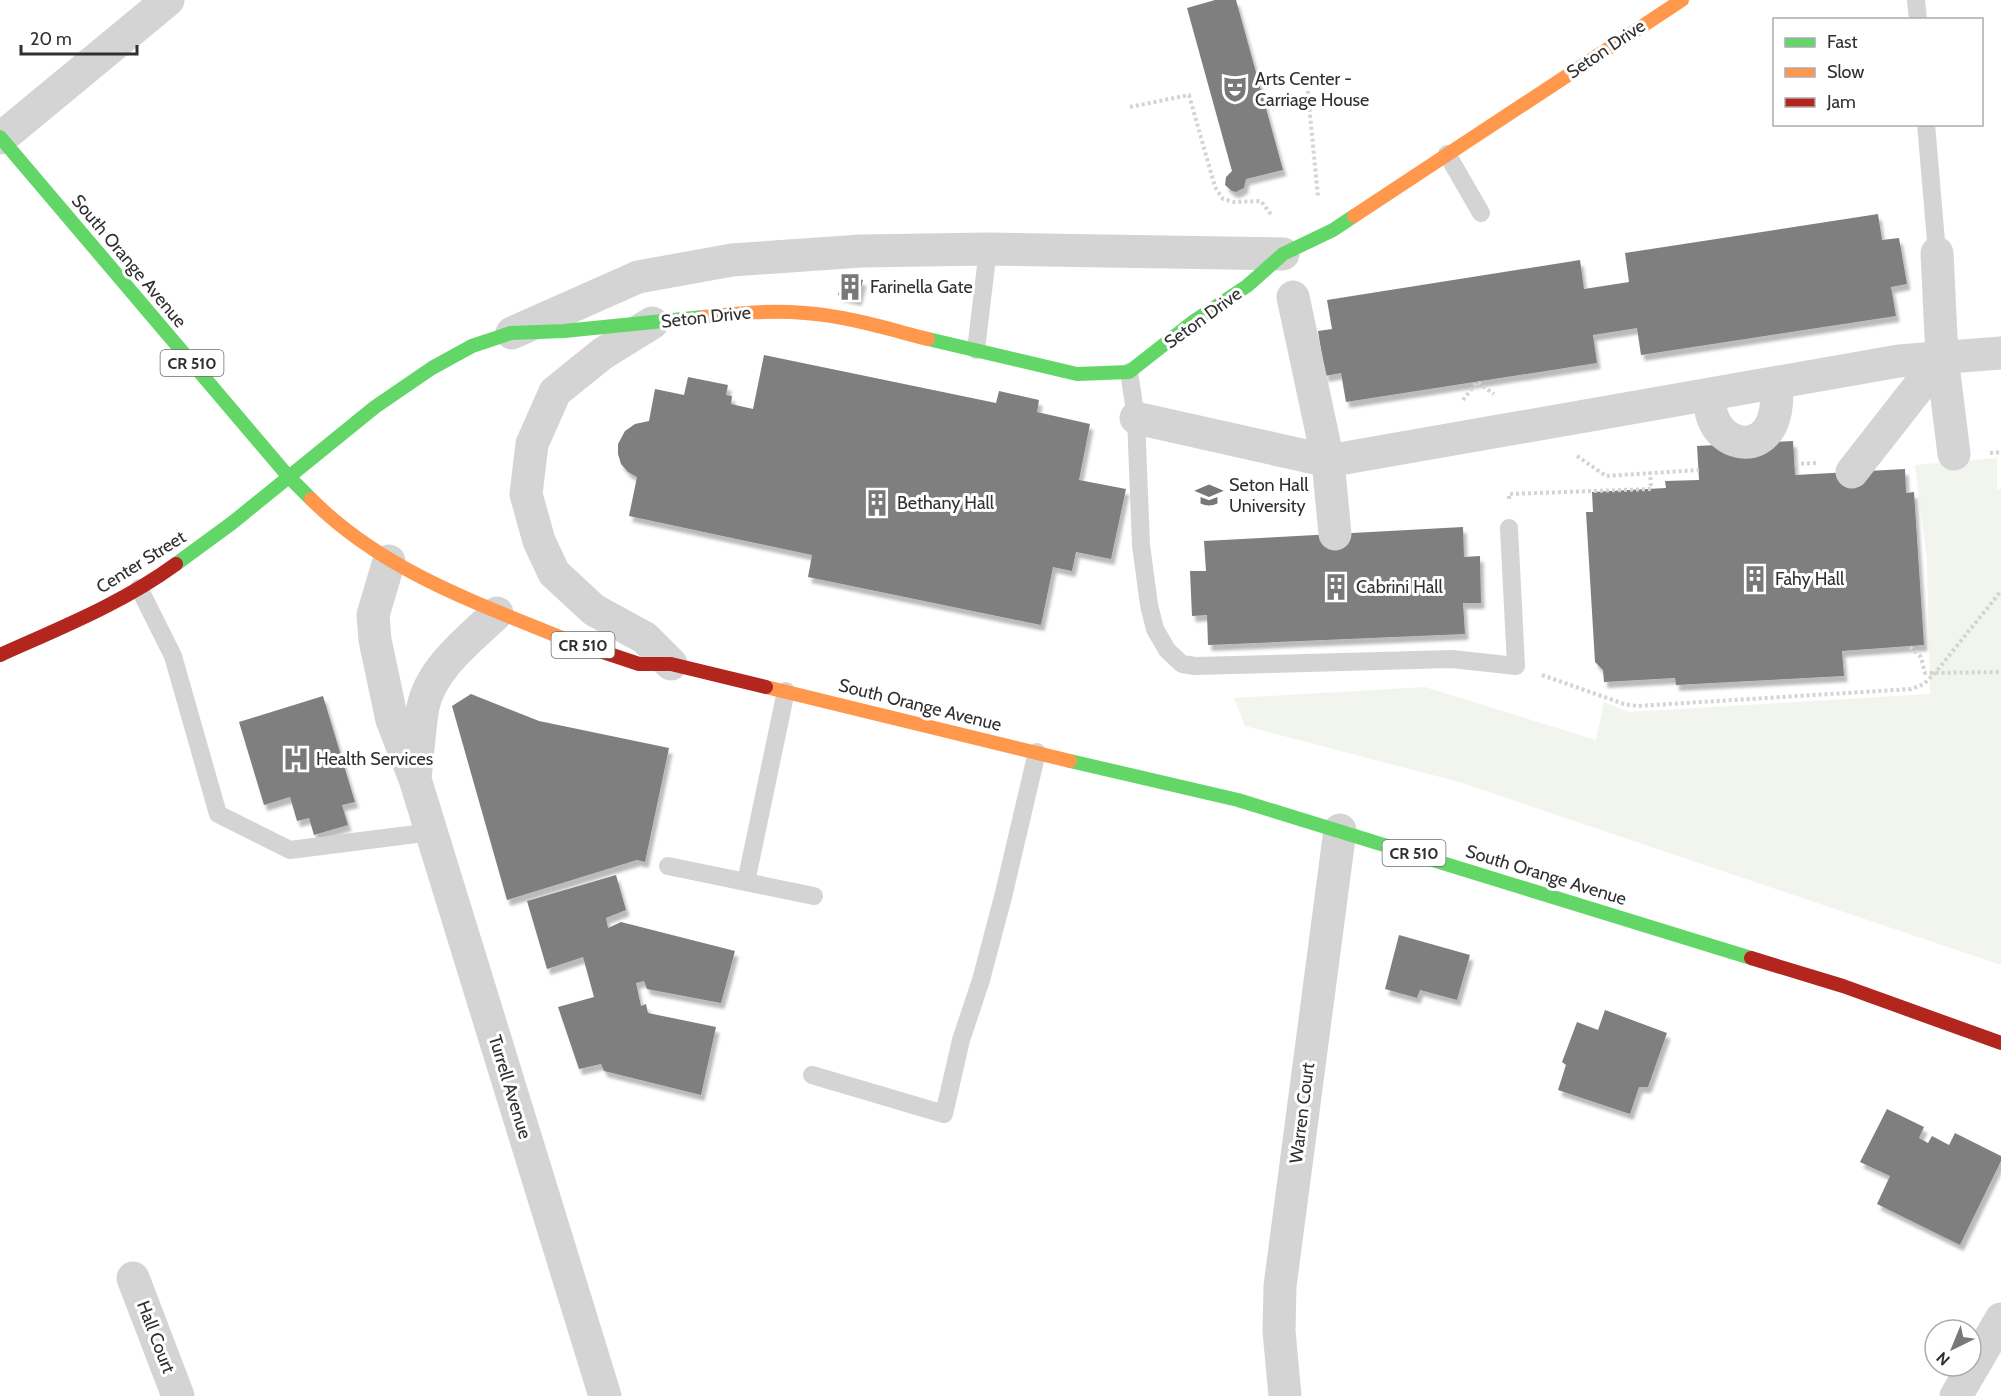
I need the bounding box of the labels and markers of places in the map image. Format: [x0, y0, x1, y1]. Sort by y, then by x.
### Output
place label: Arts Center - Carriage House [1255, 68, 1369, 111]
theatre icon: Arts Center - Carriage House [1220, 74, 1250, 104]
building icon: Farinella Gate [835, 272, 865, 302]
place label: Farinella Gate [870, 276, 973, 298]
place label: Seton Hall University [1229, 474, 1309, 517]
school or university icon: Seton Hall University [1194, 480, 1224, 510]
building icon: Bethany Hall [862, 488, 892, 518]
place label: Bethany Hall [897, 492, 995, 514]
building icon: Fahy Hall [1740, 564, 1770, 594]
place label: Fahy Hall [1775, 568, 1845, 590]
building icon: Cabrini Hall [1321, 572, 1351, 602]
place label: Cabrini Hall [1356, 576, 1444, 598]
hospital icon: Health Services [281, 744, 311, 774]
place label: Health Services [316, 748, 433, 770]

